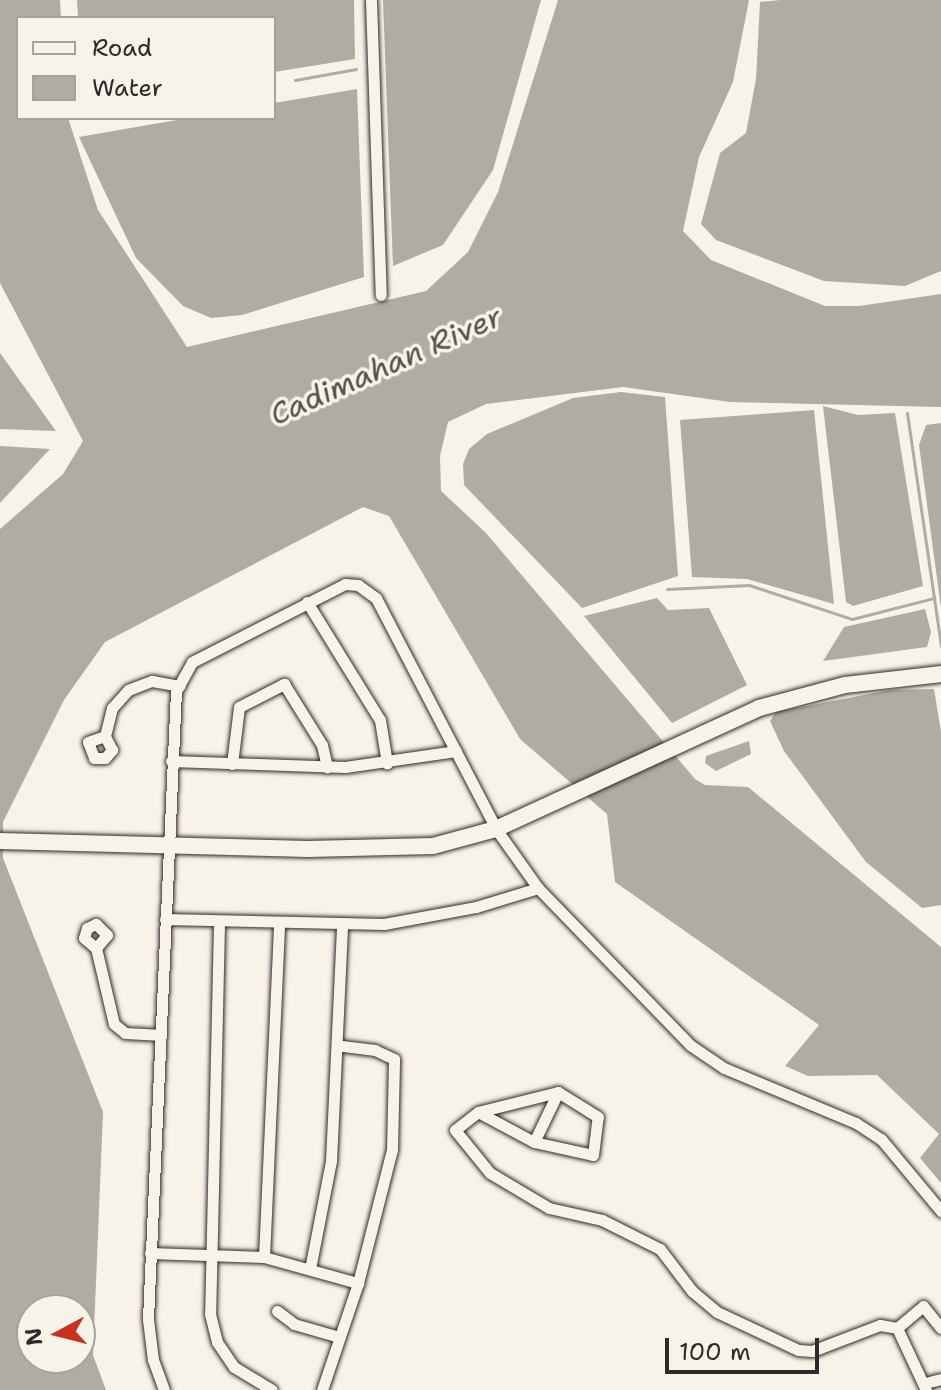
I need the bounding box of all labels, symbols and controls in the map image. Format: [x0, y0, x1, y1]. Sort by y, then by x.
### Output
legend [16, 16, 276, 120]
text: Road [92, 32, 152, 64]
text: Water [92, 72, 163, 104]
water label: Cadimahan River [264, 299, 508, 433]
north arrow [16, 1294, 96, 1374]
scale bar [669, 1322, 823, 1372]
text: N [18, 1326, 49, 1347]
text: 100 m [679, 1336, 751, 1368]

